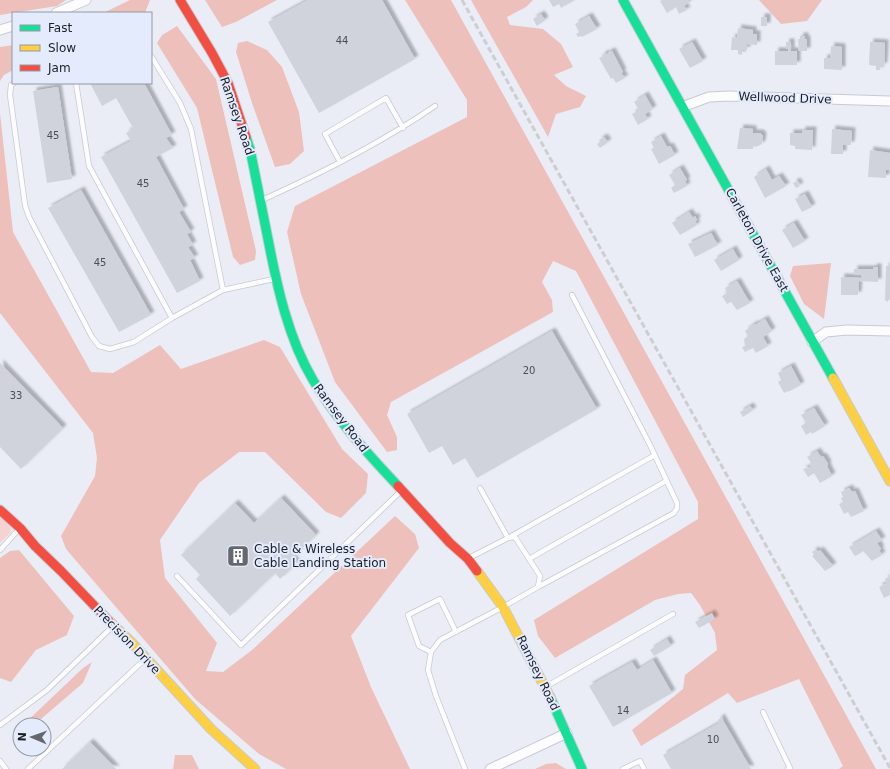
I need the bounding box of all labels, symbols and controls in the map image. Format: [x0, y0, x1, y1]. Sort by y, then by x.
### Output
legend [12, 12, 152, 84]
text: Fast [48, 21, 72, 35]
house number: 44 [336, 35, 348, 46]
text: Slow [48, 41, 76, 55]
text: Jam [47, 61, 71, 75]
street label: Ramsey Road [217, 75, 257, 157]
street label: Wellwood Drive [738, 89, 832, 107]
house number: 45 [47, 130, 59, 141]
house number: 45 [137, 178, 149, 189]
street label: Carleton Drive East [723, 186, 792, 295]
house number: 45 [94, 257, 106, 268]
house number: 20 [523, 365, 535, 376]
street label: Ramsey Road [311, 381, 371, 455]
house number: 33 [10, 390, 22, 401]
place label: Cable & Wireless Cable Landing Station [254, 542, 386, 570]
building icon: Cable & Wireless Cable Landing Station [225, 543, 251, 569]
street label: Precision Drive [91, 603, 163, 677]
street label: Ramsey Road [514, 633, 562, 713]
house number: 14 [617, 705, 629, 716]
north arrow [12, 717, 52, 757]
text: N [16, 732, 29, 742]
house number: 10 [707, 734, 719, 745]

